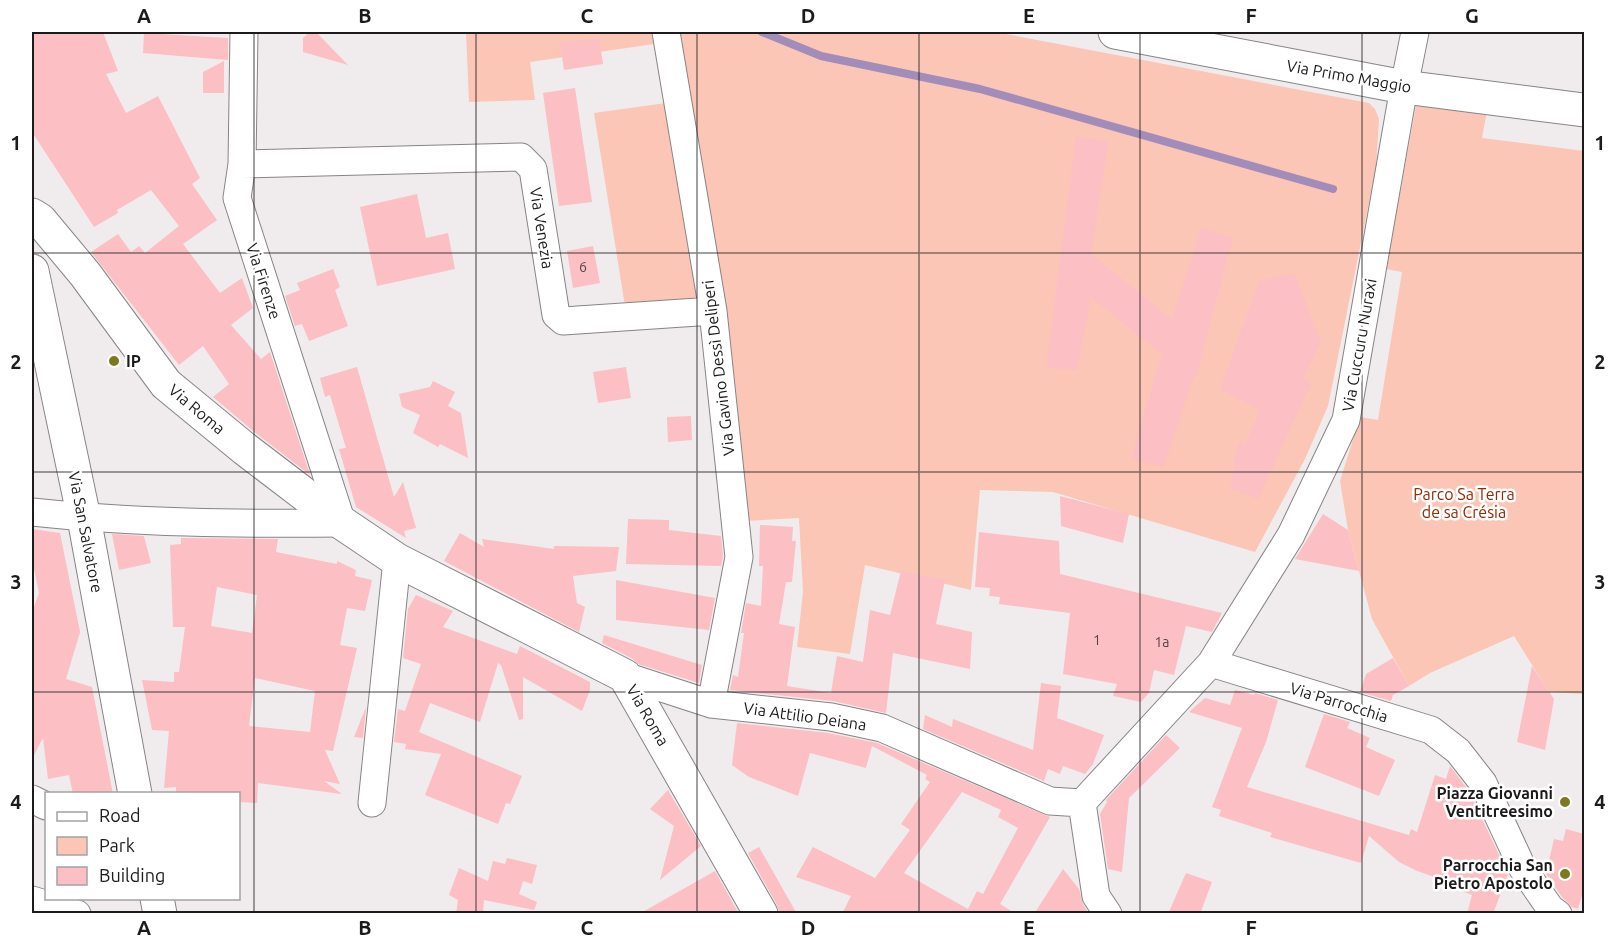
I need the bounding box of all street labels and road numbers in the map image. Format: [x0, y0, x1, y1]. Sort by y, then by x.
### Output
street label: Via Primo Maggio [1285, 56, 1413, 96]
street label: Via Venezia [527, 186, 557, 270]
street label: Via Firenze [243, 241, 285, 321]
street label: Via Cuccuru Nuraxi [1338, 277, 1380, 413]
street label: Via Gavino Dessì Deliperi [698, 279, 738, 457]
street label: Via Roma [165, 380, 229, 438]
street label: Via San Salvatore [65, 470, 107, 594]
street label: Via Parrocchia [1288, 679, 1390, 725]
street label: Via Roma [623, 681, 673, 749]
street label: Via Attilio Deiana [742, 698, 868, 734]

